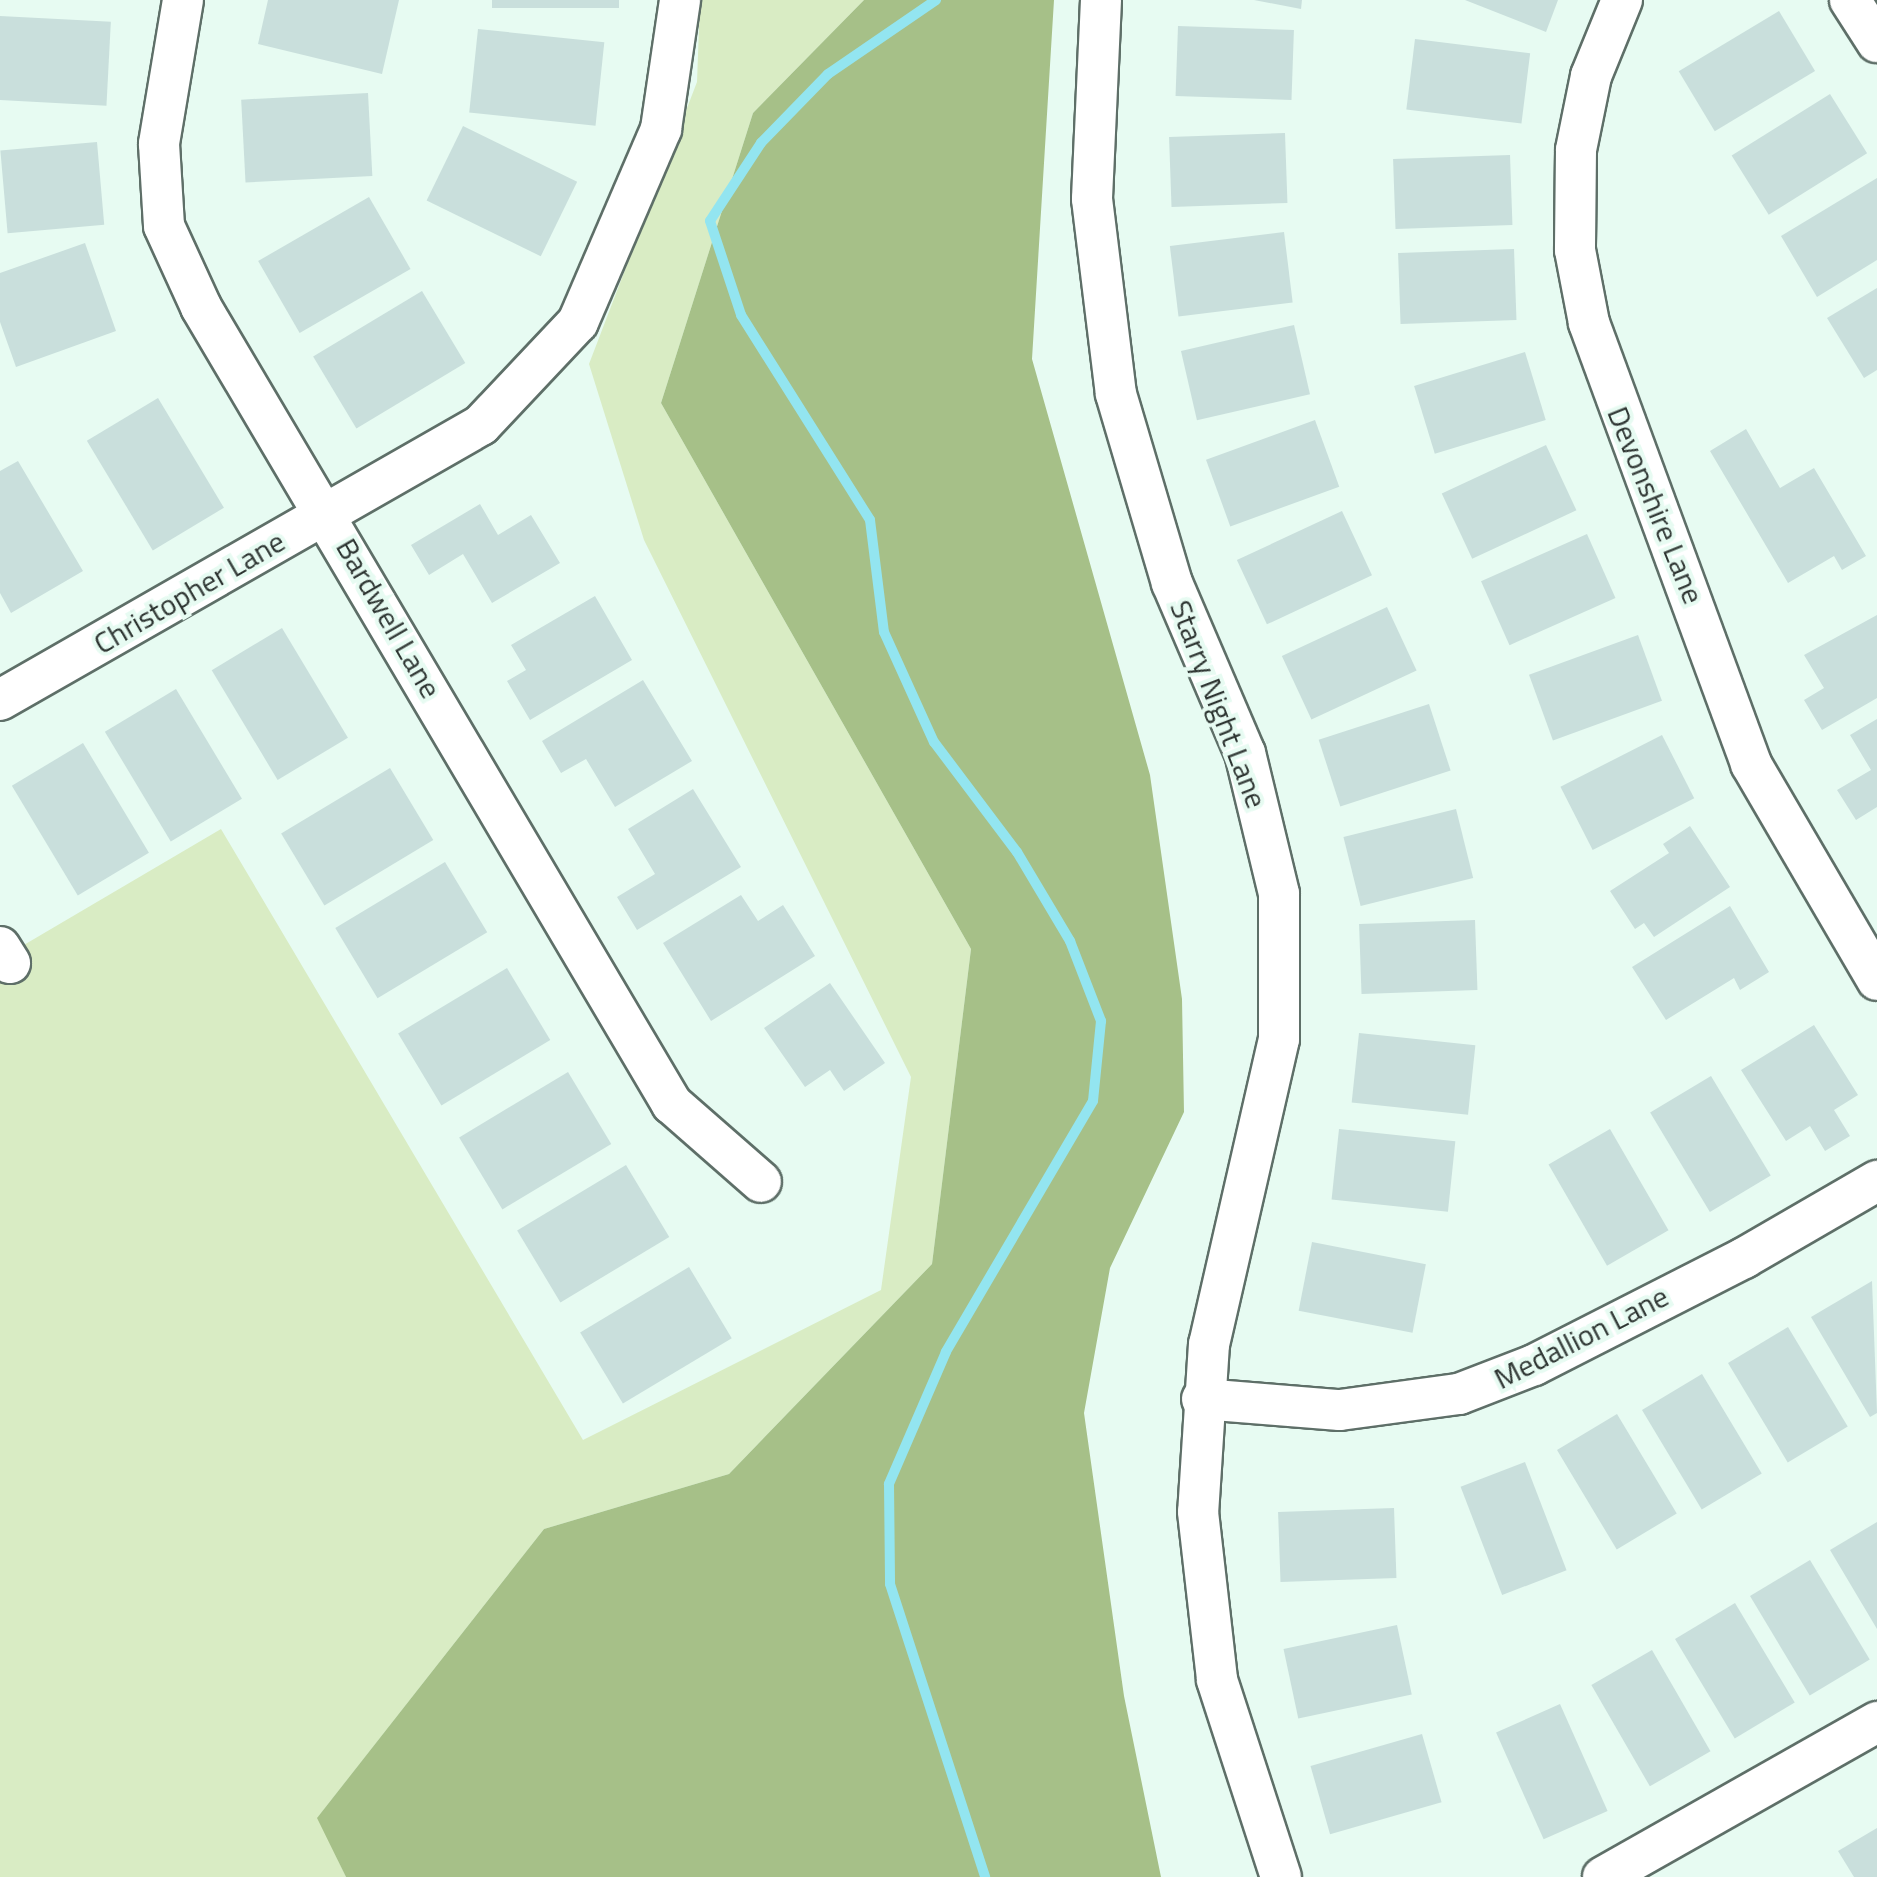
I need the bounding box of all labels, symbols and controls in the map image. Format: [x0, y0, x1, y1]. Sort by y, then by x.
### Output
street label: Devonshire Lane [1600, 401, 1712, 609]
street label: Christopher Lane [87, 523, 291, 661]
street label: Bardwell Lane [329, 532, 449, 704]
street label: Starry Night Lane [1163, 595, 1275, 813]
street label: Medallion Lane [1488, 1278, 1674, 1396]

